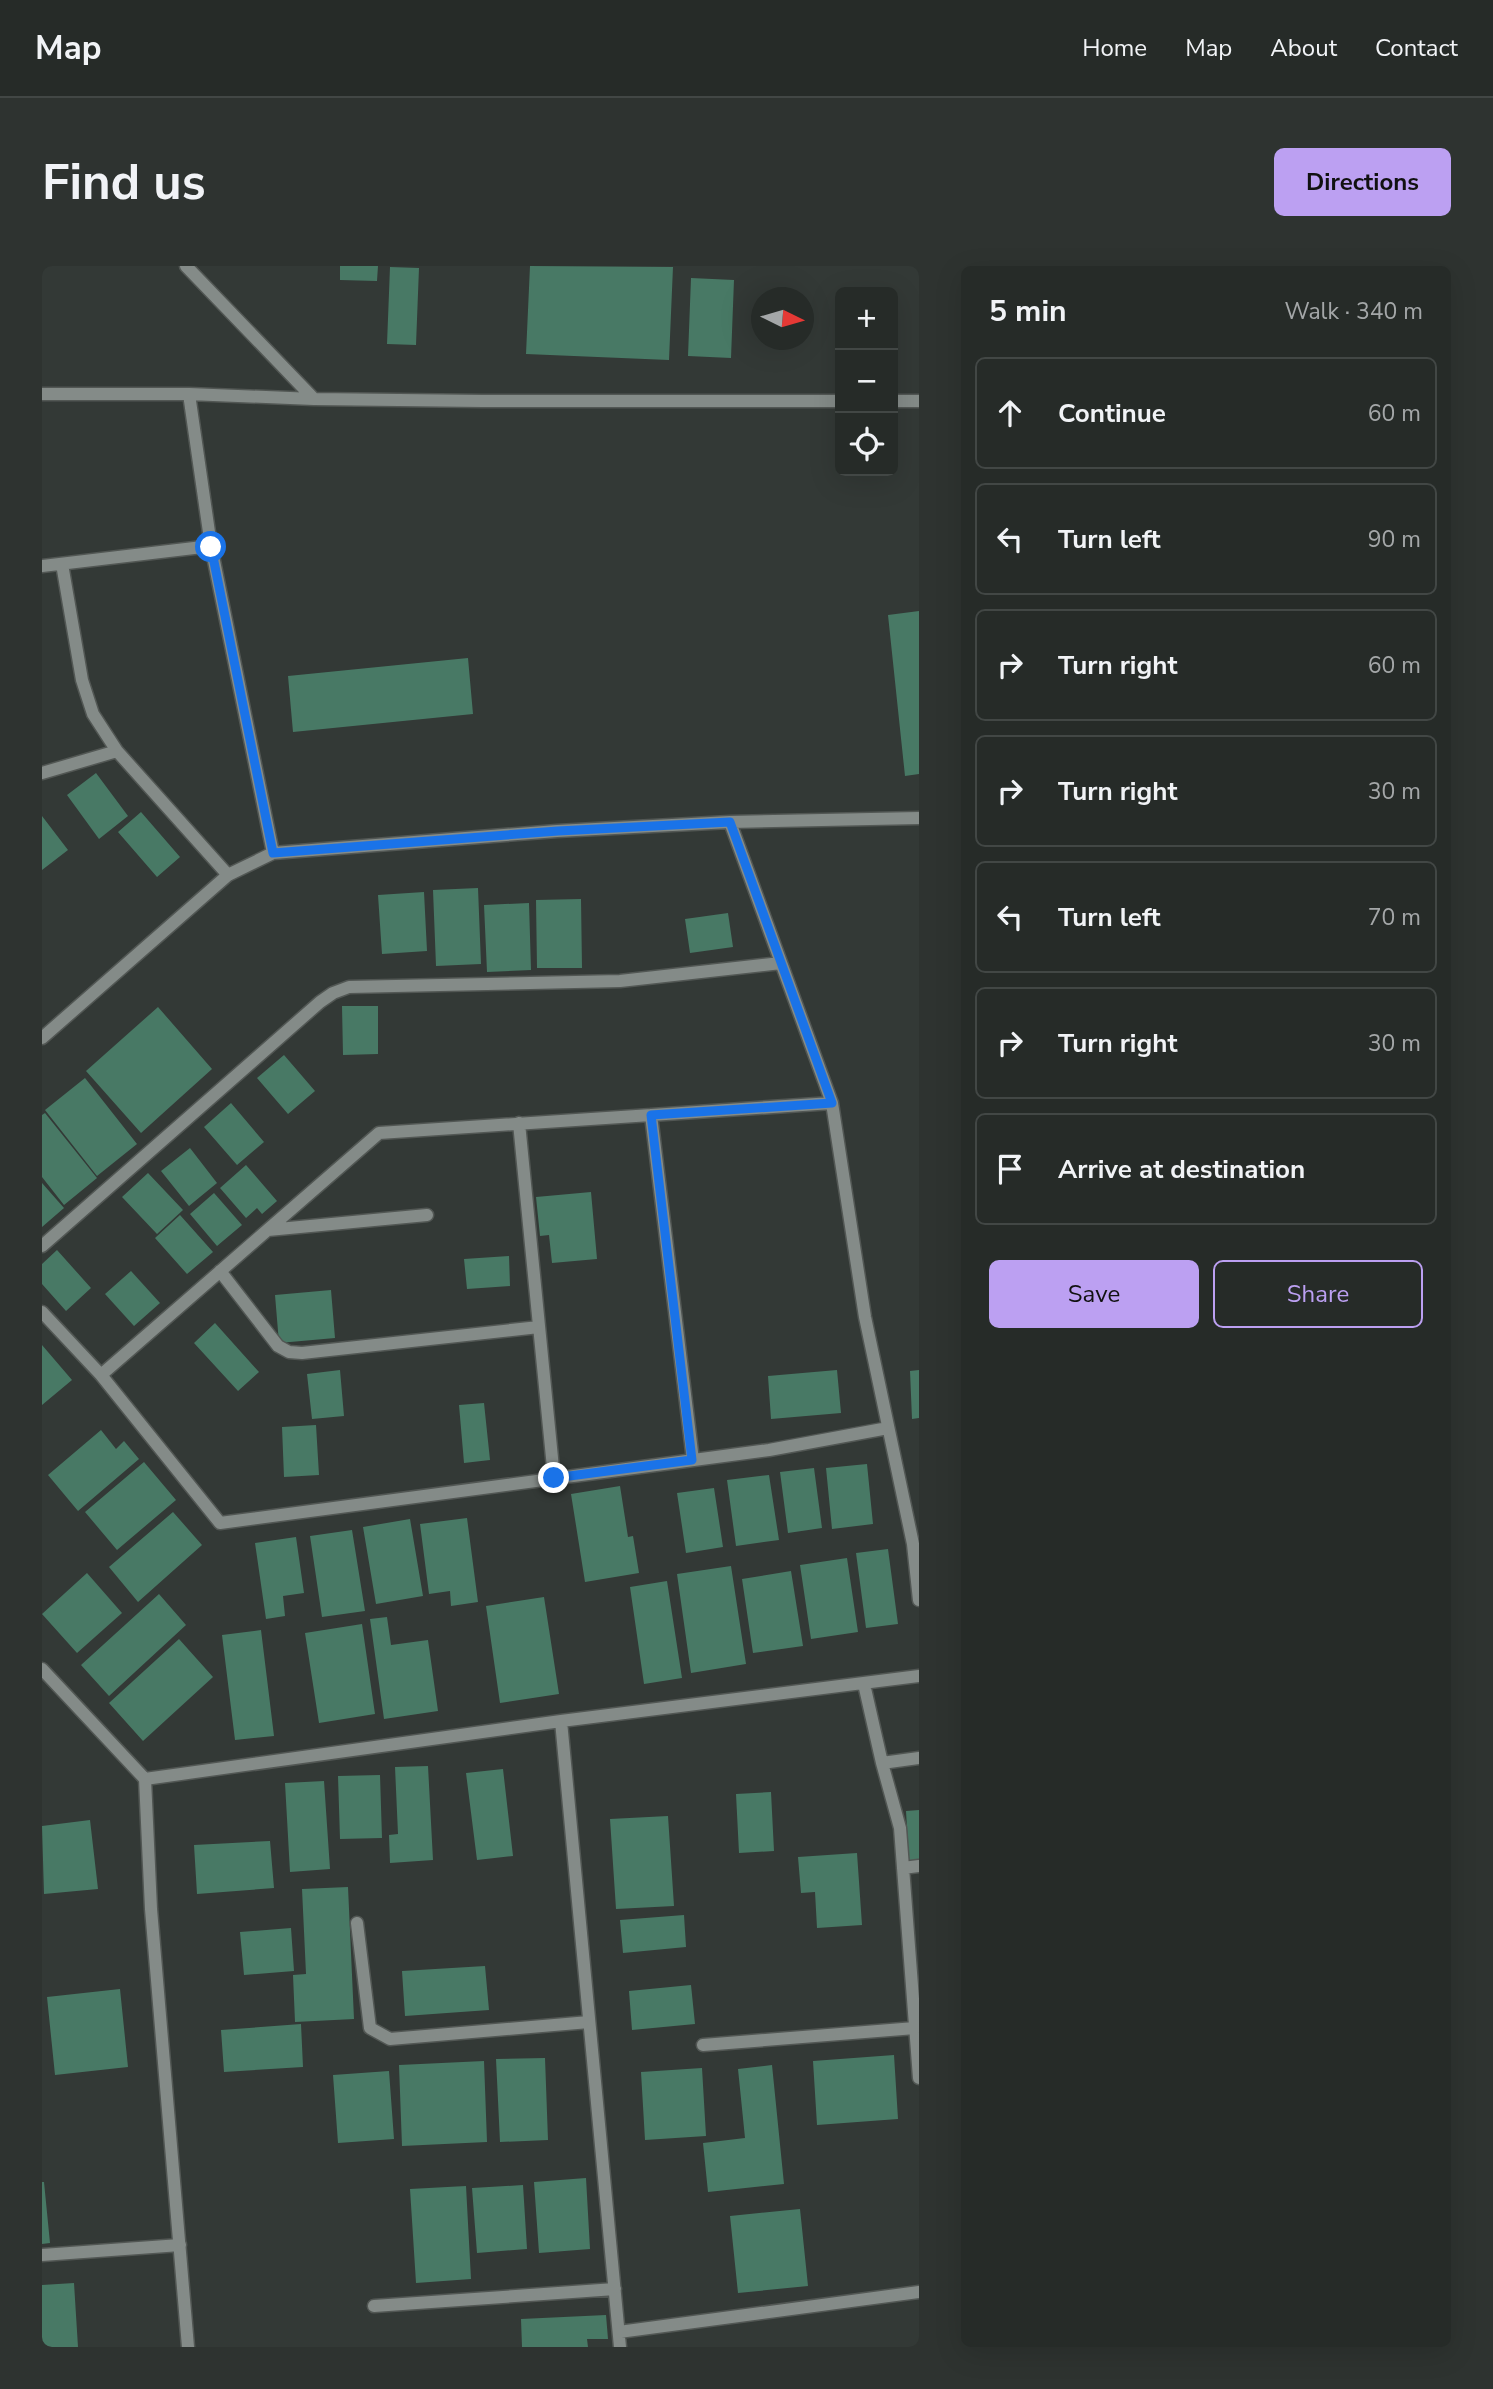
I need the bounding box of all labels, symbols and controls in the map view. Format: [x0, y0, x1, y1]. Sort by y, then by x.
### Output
text: Map [35, 26, 102, 71]
text: Home [1082, 32, 1147, 64]
text: Map [1185, 32, 1232, 64]
text: About [1270, 32, 1337, 64]
text: Contact [1375, 32, 1458, 64]
button: Directions [1274, 148, 1451, 216]
text: Find us [42, 149, 206, 216]
north arrow [751, 287, 814, 350]
map controls [835, 287, 898, 476]
button: + [835, 287, 898, 350]
text: 5 min [989, 291, 1067, 332]
text: Walk · 340 m [1284, 296, 1423, 327]
button: − [835, 350, 898, 413]
icon: ahead [991, 394, 1029, 432]
text: Continue [1058, 396, 1166, 431]
text: 60 m [1368, 398, 1421, 429]
button: locate [835, 413, 898, 476]
icon: left [991, 520, 1029, 558]
text: Turn left [1058, 522, 1161, 557]
text: 90 m [1368, 524, 1421, 555]
route start [195, 531, 226, 562]
icon: right [991, 646, 1029, 684]
text: Turn right [1058, 648, 1177, 683]
text: 60 m [1368, 650, 1421, 681]
icon: right [991, 772, 1029, 810]
text: Turn right [1058, 774, 1177, 809]
text: 30 m [1368, 776, 1421, 807]
icon: left [991, 898, 1029, 936]
text: Turn left [1058, 900, 1161, 935]
text: 70 m [1368, 902, 1421, 933]
icon: right [991, 1024, 1029, 1062]
text: Turn right [1058, 1026, 1177, 1061]
text: 30 m [1368, 1028, 1421, 1059]
icon: arrive [991, 1150, 1029, 1188]
text: Arrive at destination [1058, 1152, 1305, 1187]
button: Save [989, 1260, 1199, 1328]
button: Share [1213, 1260, 1423, 1328]
route end [538, 1462, 569, 1493]

